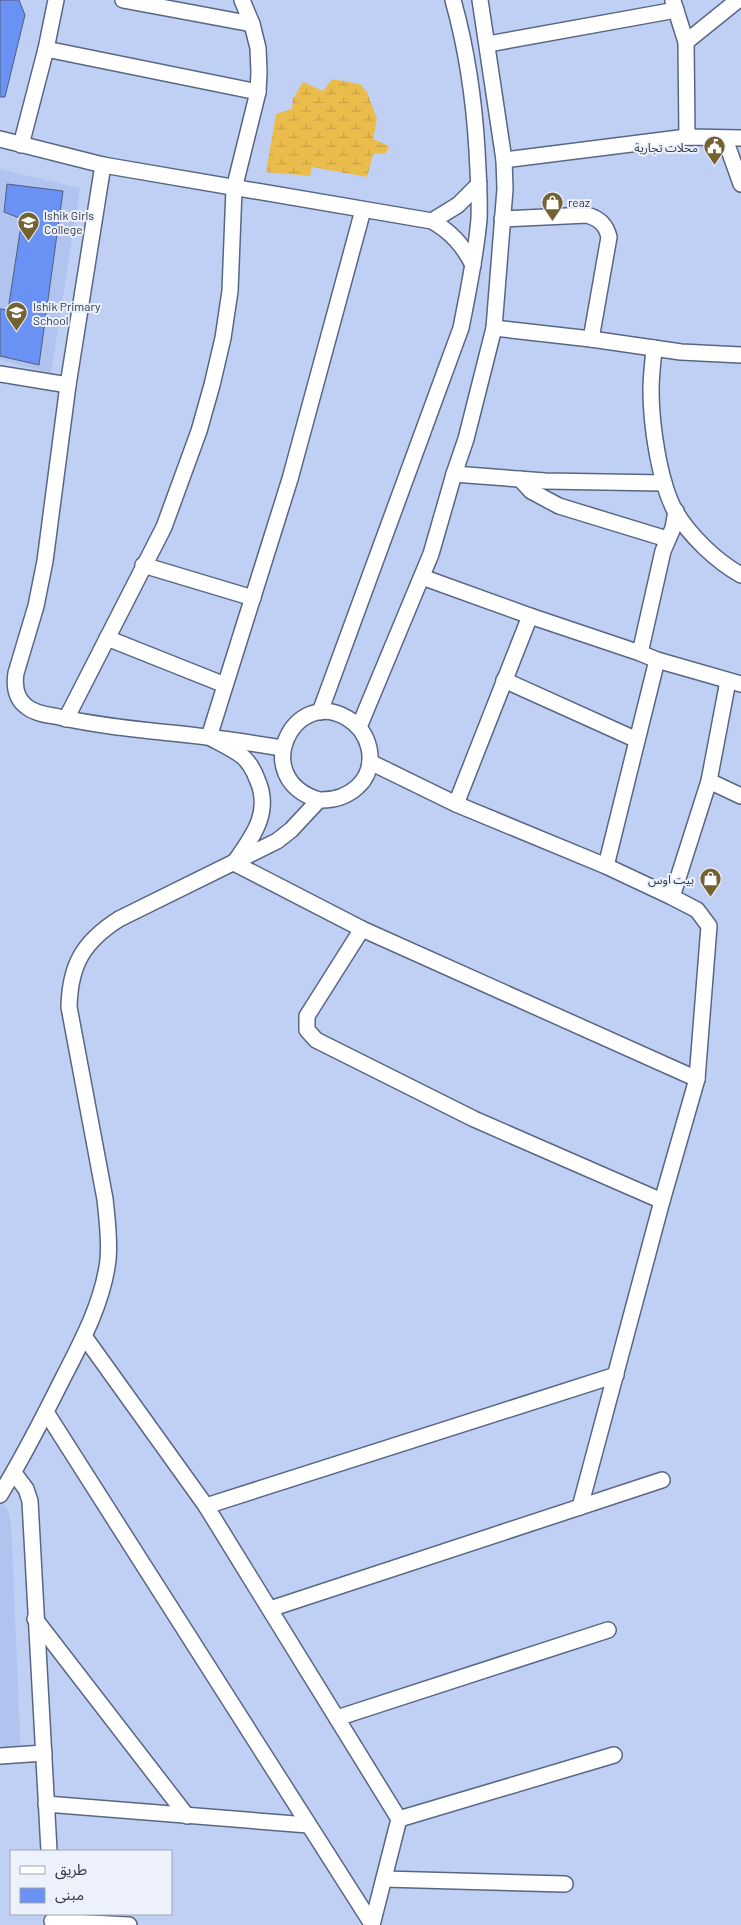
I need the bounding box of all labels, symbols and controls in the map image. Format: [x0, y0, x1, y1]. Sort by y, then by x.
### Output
public building icon: محلات تجارية [702, 135, 726, 166]
place label: محلات تجارية [634, 140, 698, 155]
shop icon: reaz [540, 190, 564, 221]
place label: reaz [568, 195, 590, 209]
place label: Ishik Girls College [44, 208, 94, 236]
school or university icon: Ishik Girls College [16, 210, 40, 241]
place label: Ishik Primary School [33, 299, 101, 327]
school or university icon: Ishik Primary School [5, 301, 29, 332]
shop icon: بيت اوس [698, 867, 722, 898]
place label: بيت اوس [648, 872, 694, 887]
legend [10, 1850, 172, 1915]
text: طريق [55, 1860, 87, 1880]
text: مبنى [55, 1885, 84, 1904]

